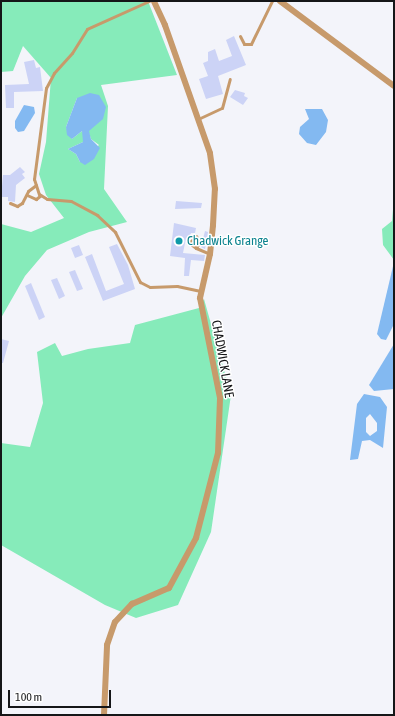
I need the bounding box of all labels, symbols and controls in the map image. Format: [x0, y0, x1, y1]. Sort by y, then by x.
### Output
place label: Chadwick Grange [187, 233, 268, 249]
marker: Chadwick Grange [174, 236, 184, 246]
street label: CHADWICK LANE [208, 319, 236, 399]
scale bar [10, 682, 113, 708]
text: 100 m [15, 690, 42, 704]

